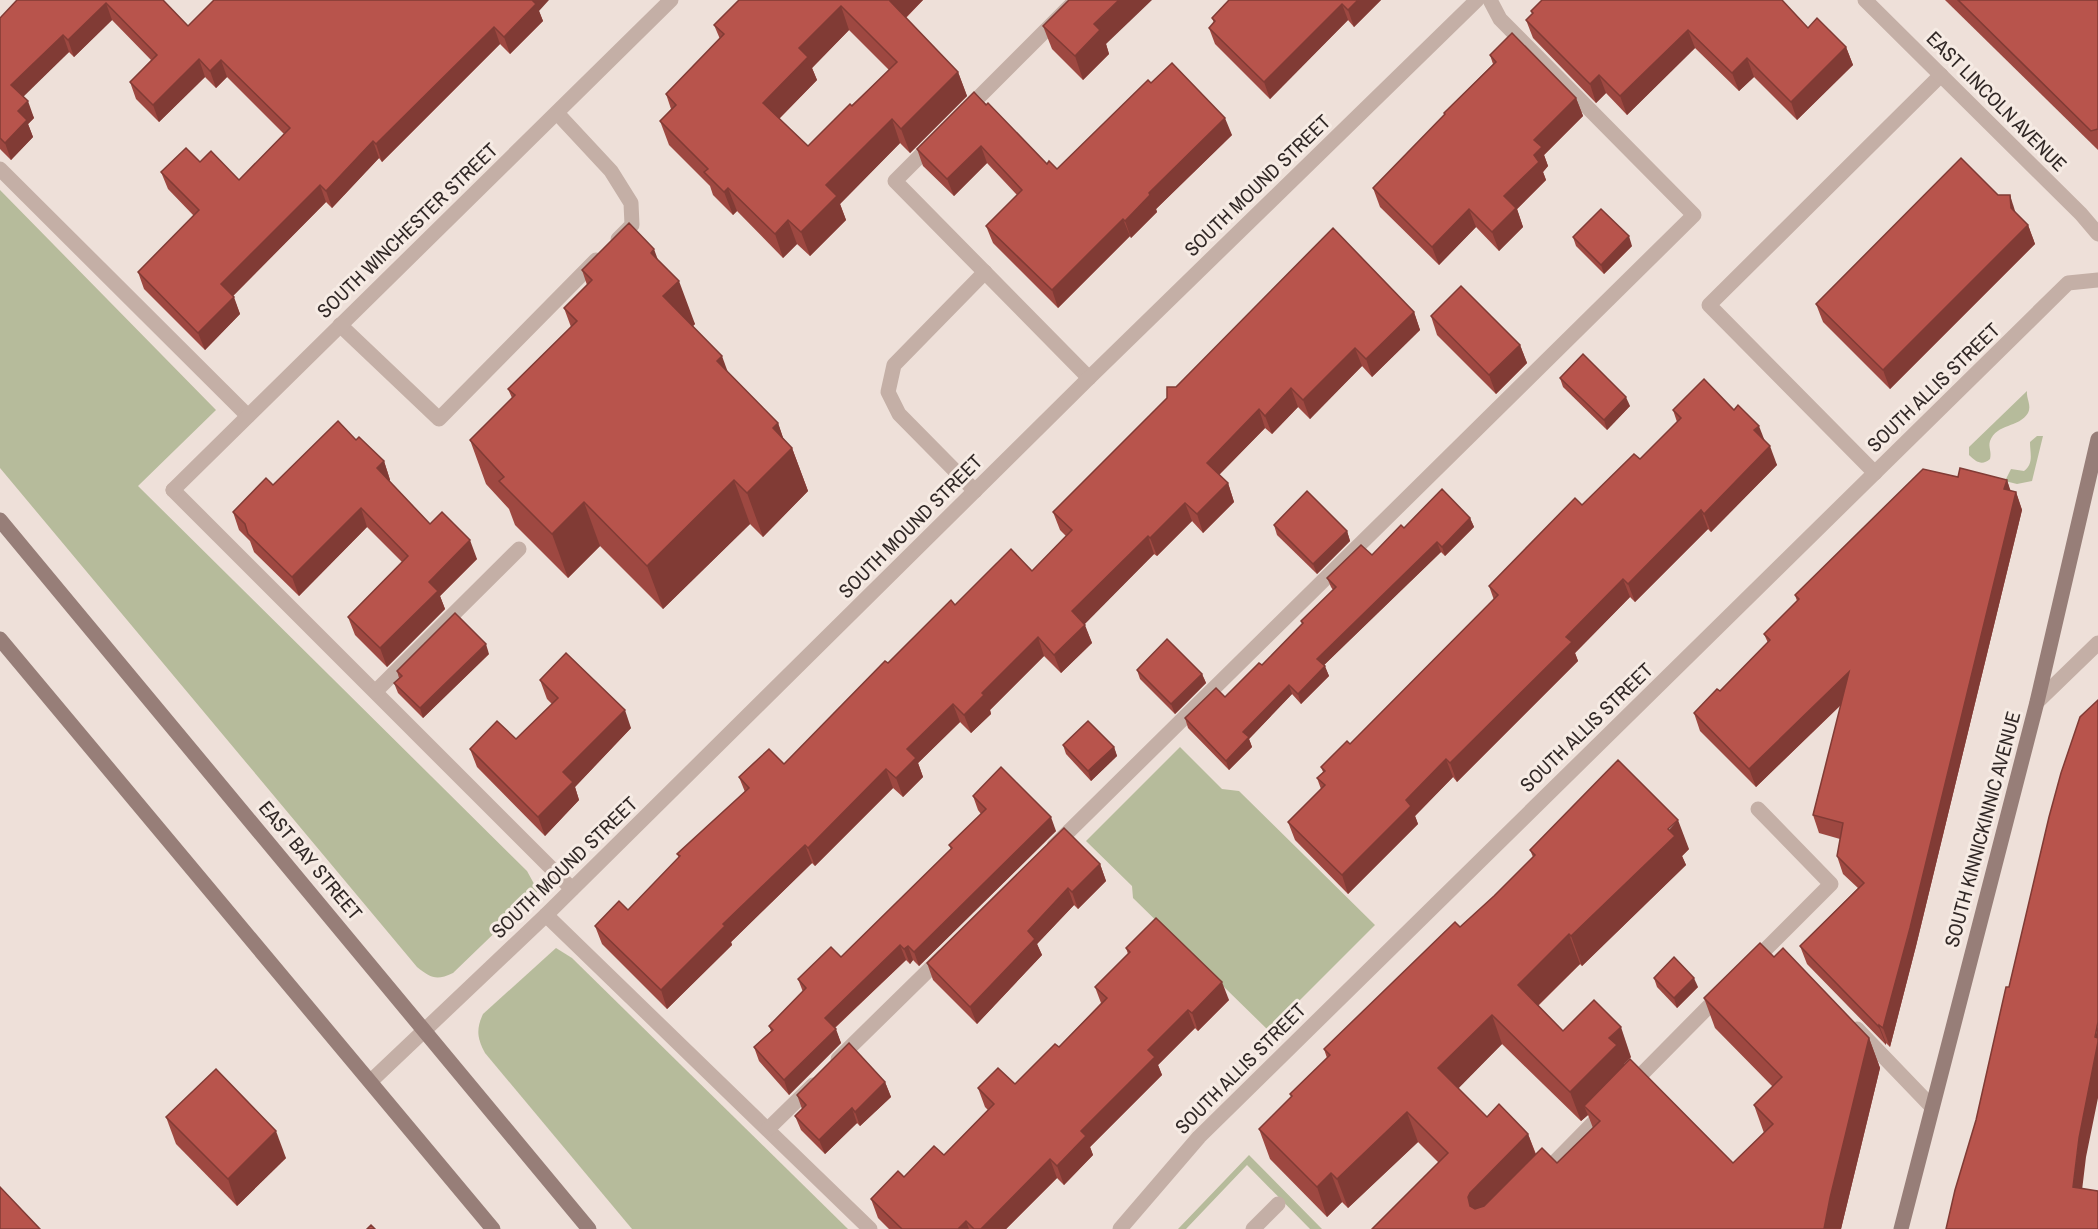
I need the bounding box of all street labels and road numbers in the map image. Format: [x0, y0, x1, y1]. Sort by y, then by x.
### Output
street label: EAST LINCOLN AVENUE [1921, 25, 2073, 177]
street label: SOUTH MOUND STREET [1178, 108, 1336, 262]
street label: SOUTH WINCHESTER STREET [311, 136, 503, 324]
street label: SOUTH ALLIS STREET [1861, 317, 2005, 457]
street label: SOUTH MOUND STREET [832, 448, 988, 604]
street label: SOUTH ALLIS STREET [1514, 657, 1658, 797]
street label: SOUTH KINNICKINNIC AVENUE [1938, 708, 2026, 950]
street label: SOUTH MOUND STREET [485, 790, 643, 944]
street label: EAST BAY STREET [253, 795, 369, 925]
street label: SOUTH ALLIS STREET [1169, 997, 1311, 1139]

